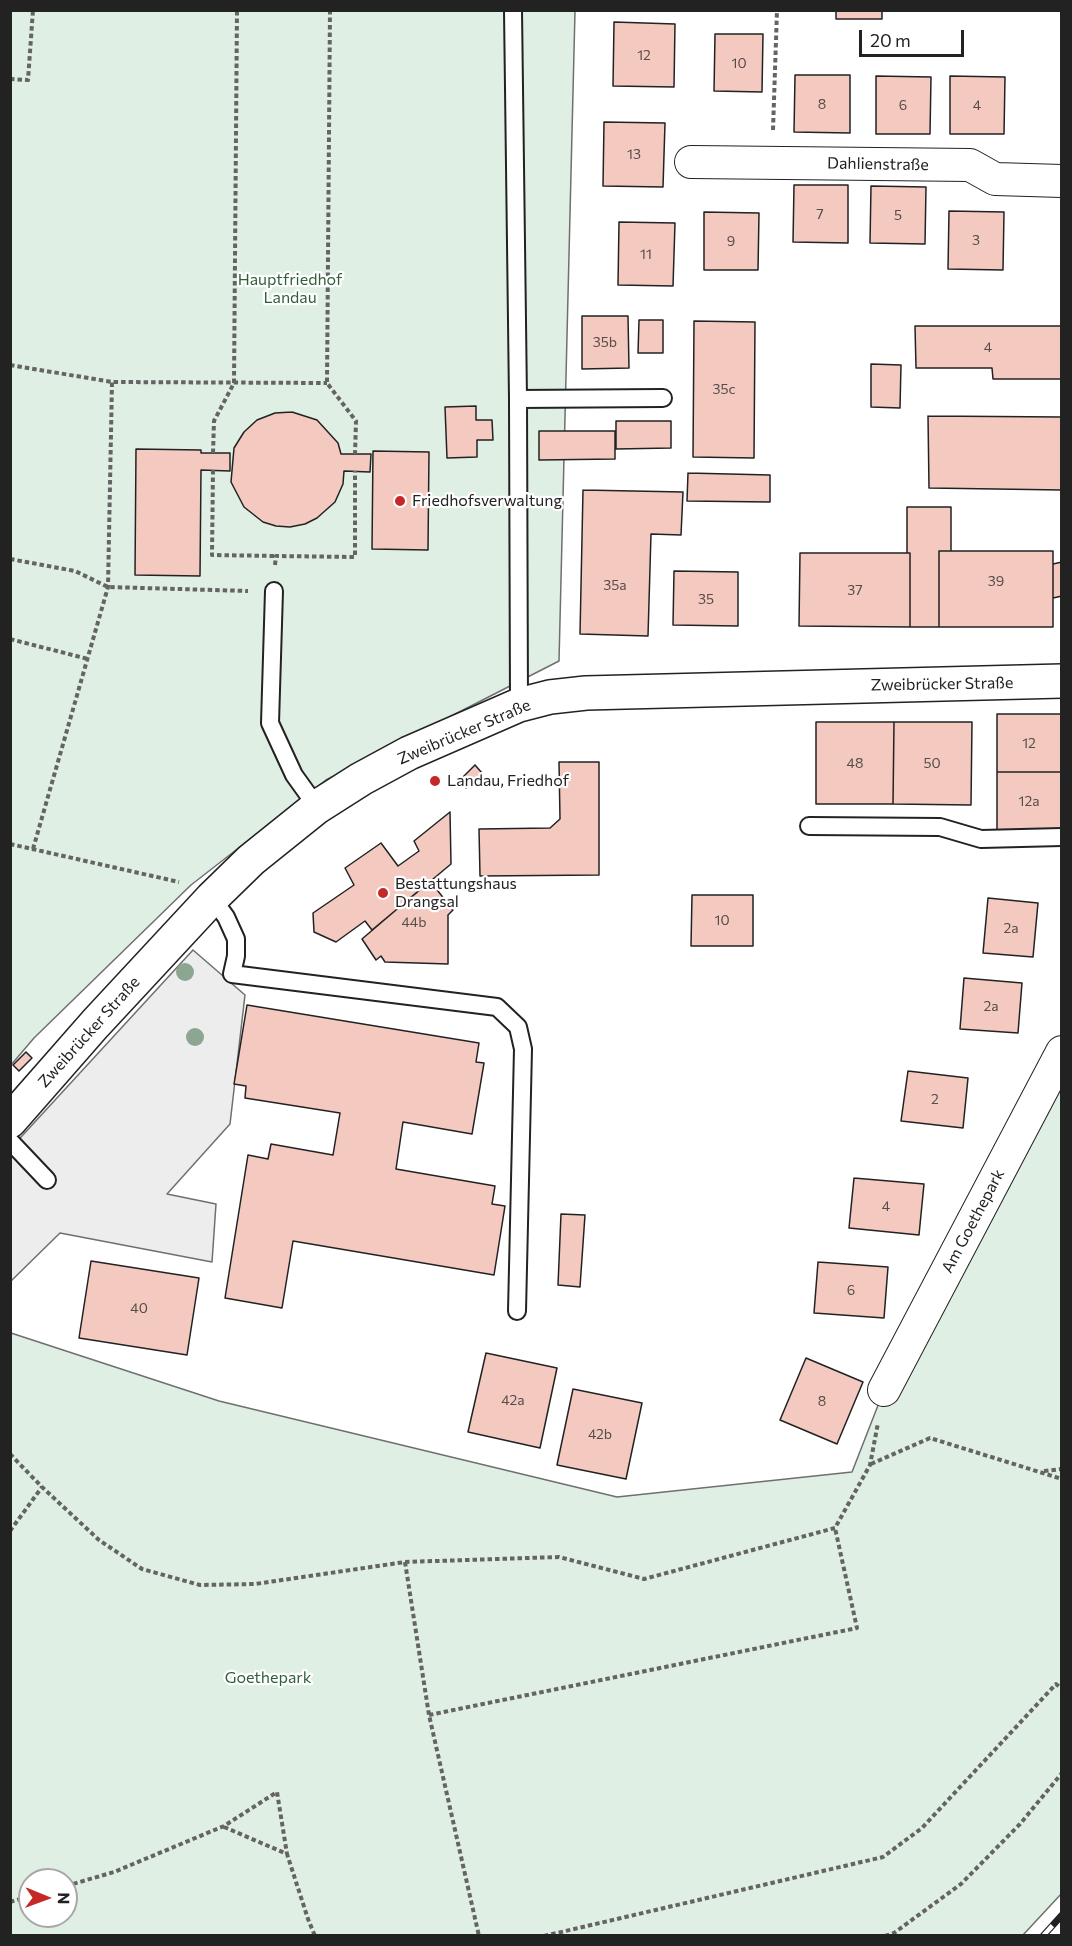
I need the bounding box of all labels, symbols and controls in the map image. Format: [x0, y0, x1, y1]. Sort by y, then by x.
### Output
scale bar [862, 18, 967, 56]
text: 20 m [870, 29, 911, 51]
house number: 12 [637, 47, 651, 63]
house number: 10 [731, 55, 747, 71]
house number: 8 [818, 96, 826, 112]
house number: 6 [899, 97, 907, 113]
house number: 4 [973, 97, 981, 113]
house number: 13 [627, 146, 641, 162]
street label: Dahlienstraße [827, 154, 929, 174]
house number: 7 [816, 206, 824, 222]
house number: 5 [894, 207, 902, 223]
house number: 3 [972, 232, 980, 248]
house number: 9 [727, 233, 735, 249]
house number: 11 [640, 246, 652, 262]
park label: Hauptfriedhof Landau [238, 270, 342, 308]
house number: 35b [593, 334, 617, 350]
house number: 4 [984, 339, 992, 355]
house number: 35c [713, 381, 735, 397]
place label: Friedhofsverwaltung [412, 491, 562, 511]
marker: Friedhofsverwaltung [393, 494, 407, 508]
house number: 39 [988, 573, 1004, 589]
house number: 35a [603, 577, 627, 593]
house number: 37 [847, 582, 863, 598]
house number: 35 [698, 591, 714, 607]
street label: Zweibrücker Straße [871, 673, 1013, 695]
street label: Zweibrücker Straße [395, 695, 533, 769]
house number: 12 [1022, 735, 1036, 751]
house number: 48 [847, 755, 863, 771]
house number: 50 [923, 755, 941, 771]
place label: Landau, Friedhof [447, 771, 569, 791]
marker: Landau, Friedhof [428, 774, 442, 788]
house number: 12a [1018, 793, 1040, 809]
place label: Bestattungshaus Drangsal [395, 874, 517, 912]
marker: Bestattungshaus Drangsal [376, 886, 390, 900]
house number: 10 [714, 912, 730, 928]
house number: 44b [401, 914, 427, 930]
house number: 2a [1003, 920, 1019, 936]
street label: Zweibrücker Straße [34, 973, 144, 1091]
house number: 2a [983, 998, 999, 1014]
house number: 2 [931, 1091, 939, 1107]
street label: Am Goethepark [938, 1166, 1008, 1276]
house number: 4 [882, 1198, 890, 1214]
house number: 6 [847, 1282, 855, 1298]
house number: 40 [130, 1300, 148, 1316]
house number: 42a [501, 1392, 525, 1408]
house number: 8 [818, 1393, 826, 1409]
house number: 42b [588, 1426, 612, 1442]
park label: Goethepark [225, 1668, 311, 1688]
north arrow [18, 1868, 78, 1928]
text: N [55, 1892, 74, 1904]

